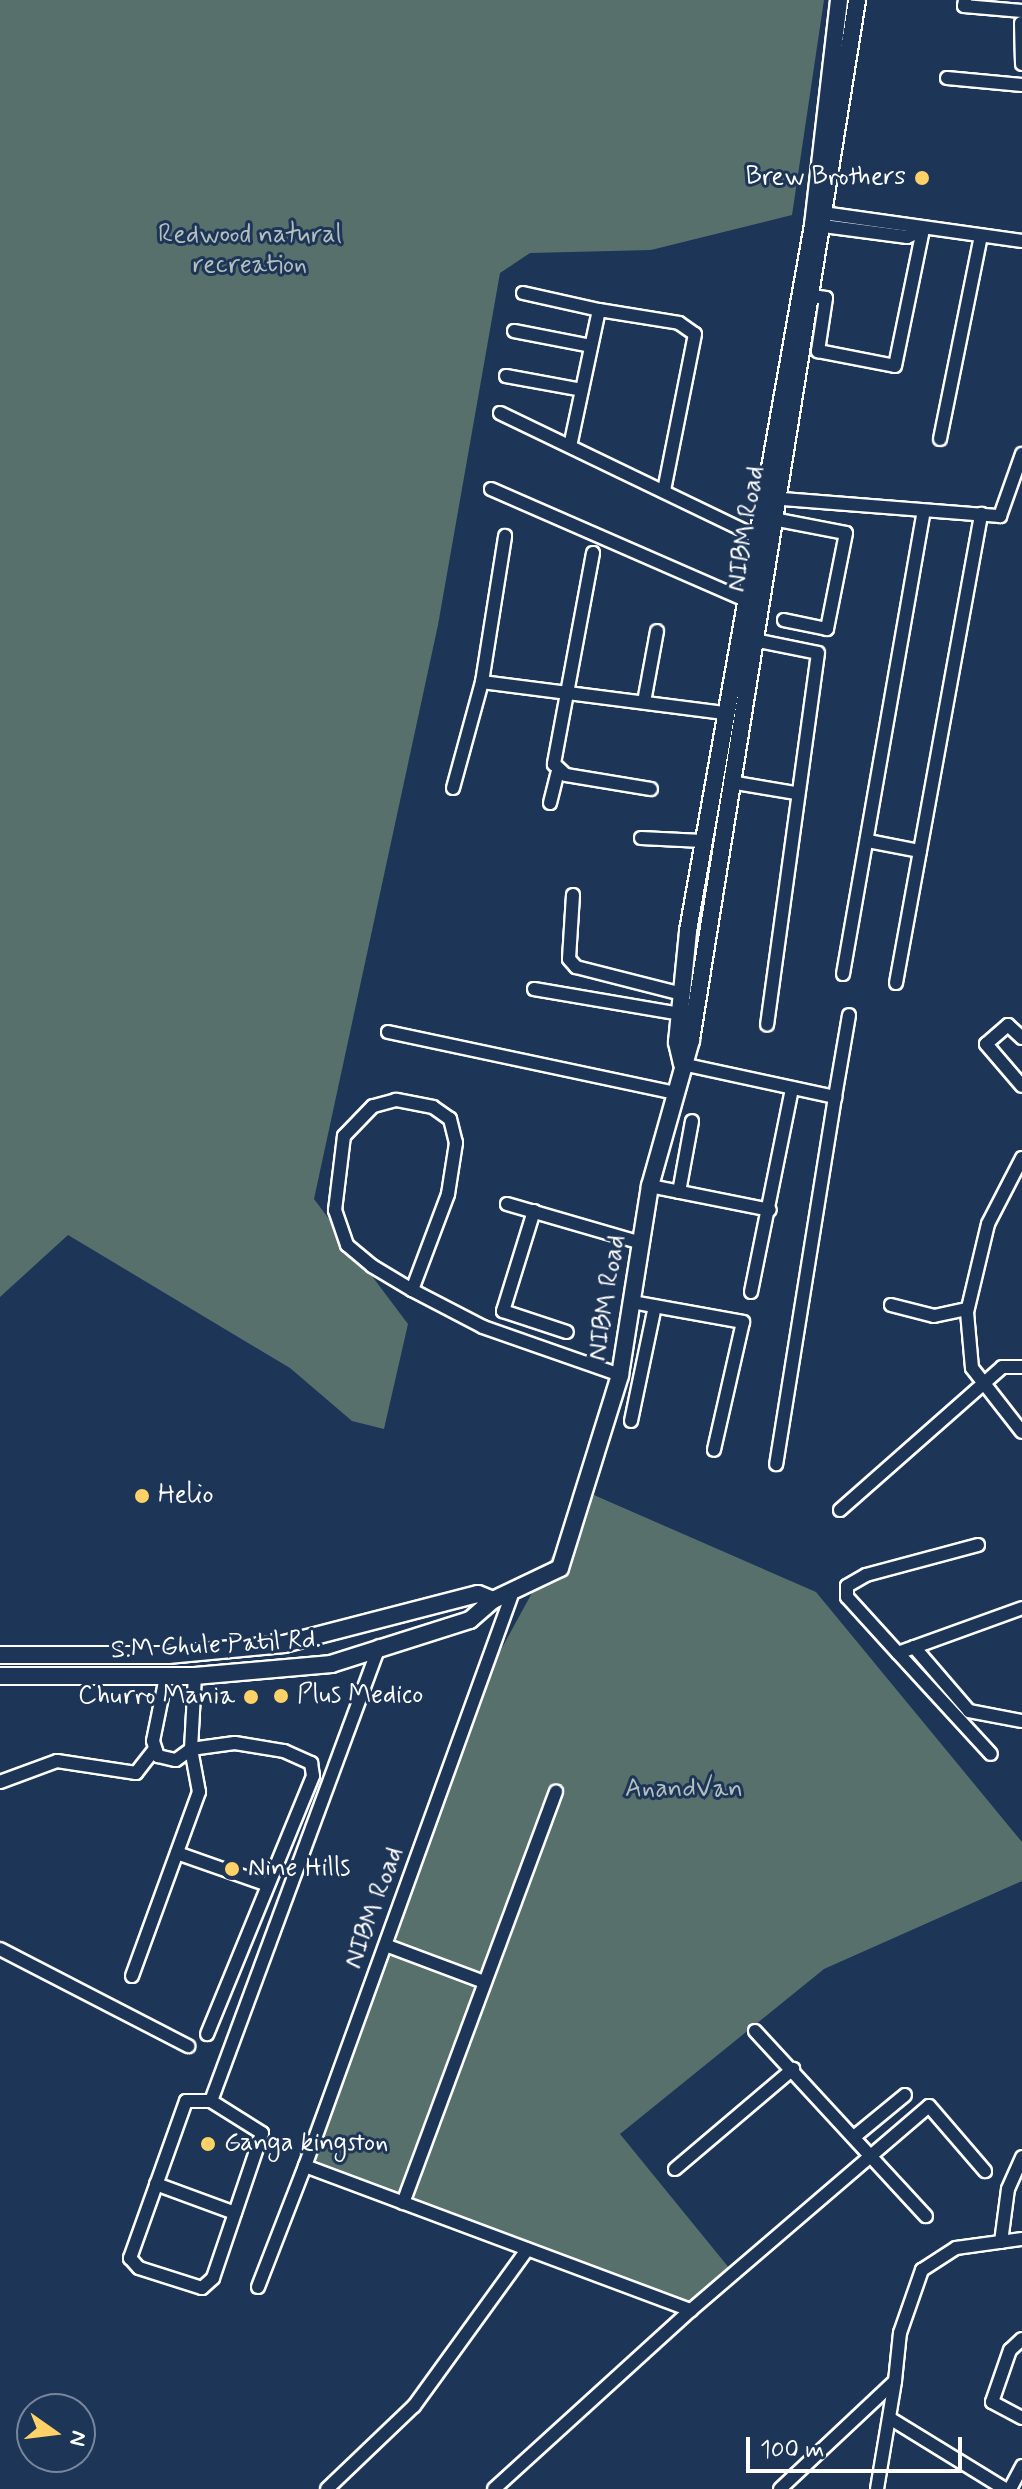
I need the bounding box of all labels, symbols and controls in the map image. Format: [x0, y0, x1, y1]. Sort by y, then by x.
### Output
place label: Brew Brothers [746, 162, 906, 194]
marker: Brew Brothers [913, 169, 931, 187]
park label: Redwood natural recreation [159, 220, 341, 282]
street label: NIBM Road [722, 464, 772, 594]
street label: NIBM Road [583, 1233, 633, 1363]
place label: Helio [158, 1480, 214, 1512]
marker: Helio [133, 1487, 151, 1505]
street label: S.M Ghule Patil Rd. [111, 1625, 321, 1667]
place label: Plus Medico [297, 1680, 423, 1712]
place label: Churro Mania [78, 1681, 235, 1713]
marker: Plus Medico [272, 1687, 290, 1705]
marker: Churro Mania [242, 1688, 260, 1706]
park label: AnandVan [625, 1774, 743, 1806]
street label: NIBM Road [339, 1843, 411, 1973]
place label: Nine Hills [248, 1853, 350, 1885]
marker: Nine Hills [223, 1860, 241, 1878]
place label: Ganga kingston [224, 2128, 387, 2160]
marker: Ganga kingston [199, 2135, 217, 2153]
north arrow [16, 2393, 96, 2473]
scale bar [750, 2421, 966, 2471]
text: N [62, 2428, 93, 2449]
text: 100 m [760, 2435, 824, 2466]

